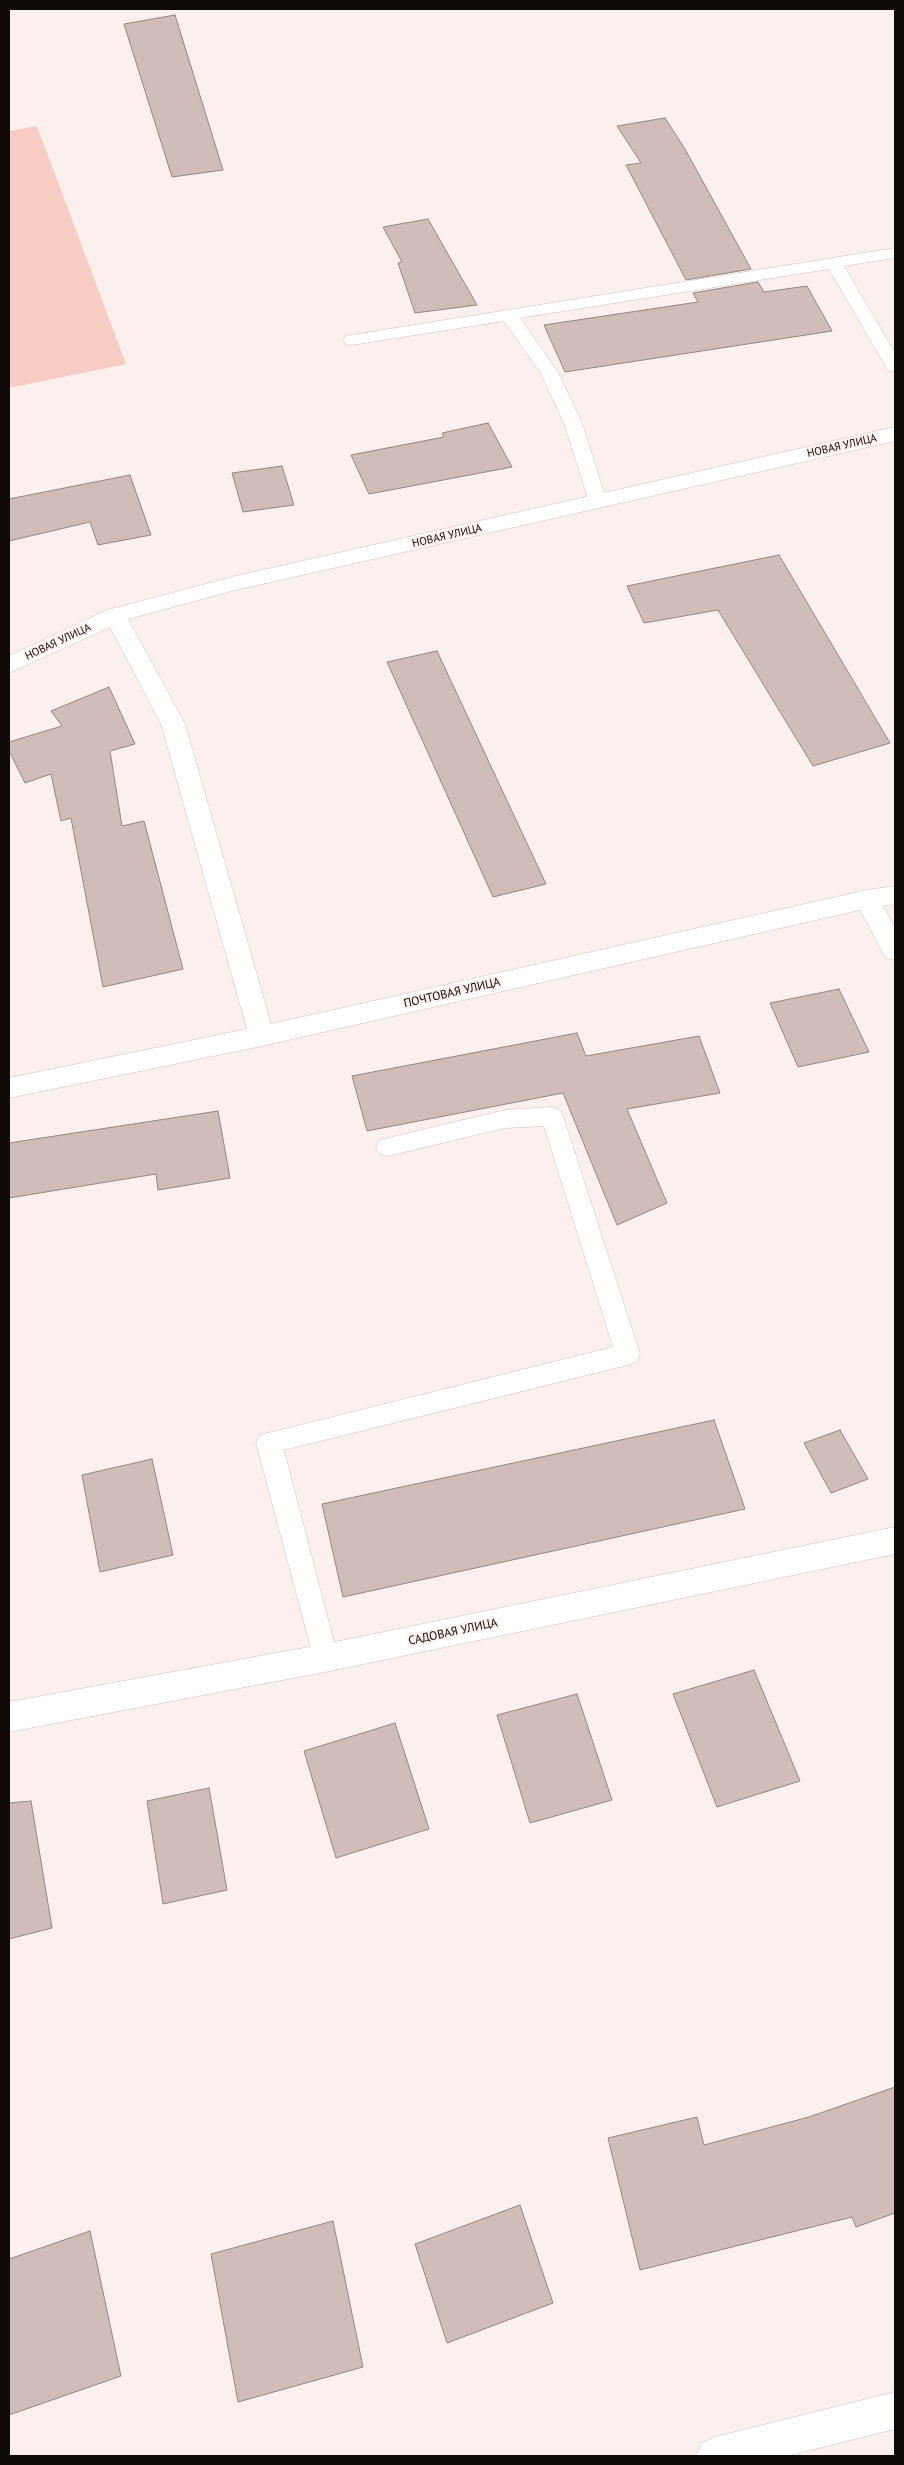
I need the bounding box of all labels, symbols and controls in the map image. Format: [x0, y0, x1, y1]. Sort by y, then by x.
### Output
street label: НОВАЯ УЛИЦА [806, 432, 878, 460]
street label: НОВАЯ УЛИЦА [411, 522, 483, 550]
street label: НОВАЯ УЛИЦА [23, 621, 93, 663]
street label: ПОЧТОВАЯ УЛИЦА [402, 975, 502, 1011]
street label: САДОВАЯ УЛИЦА [407, 1616, 499, 1648]

